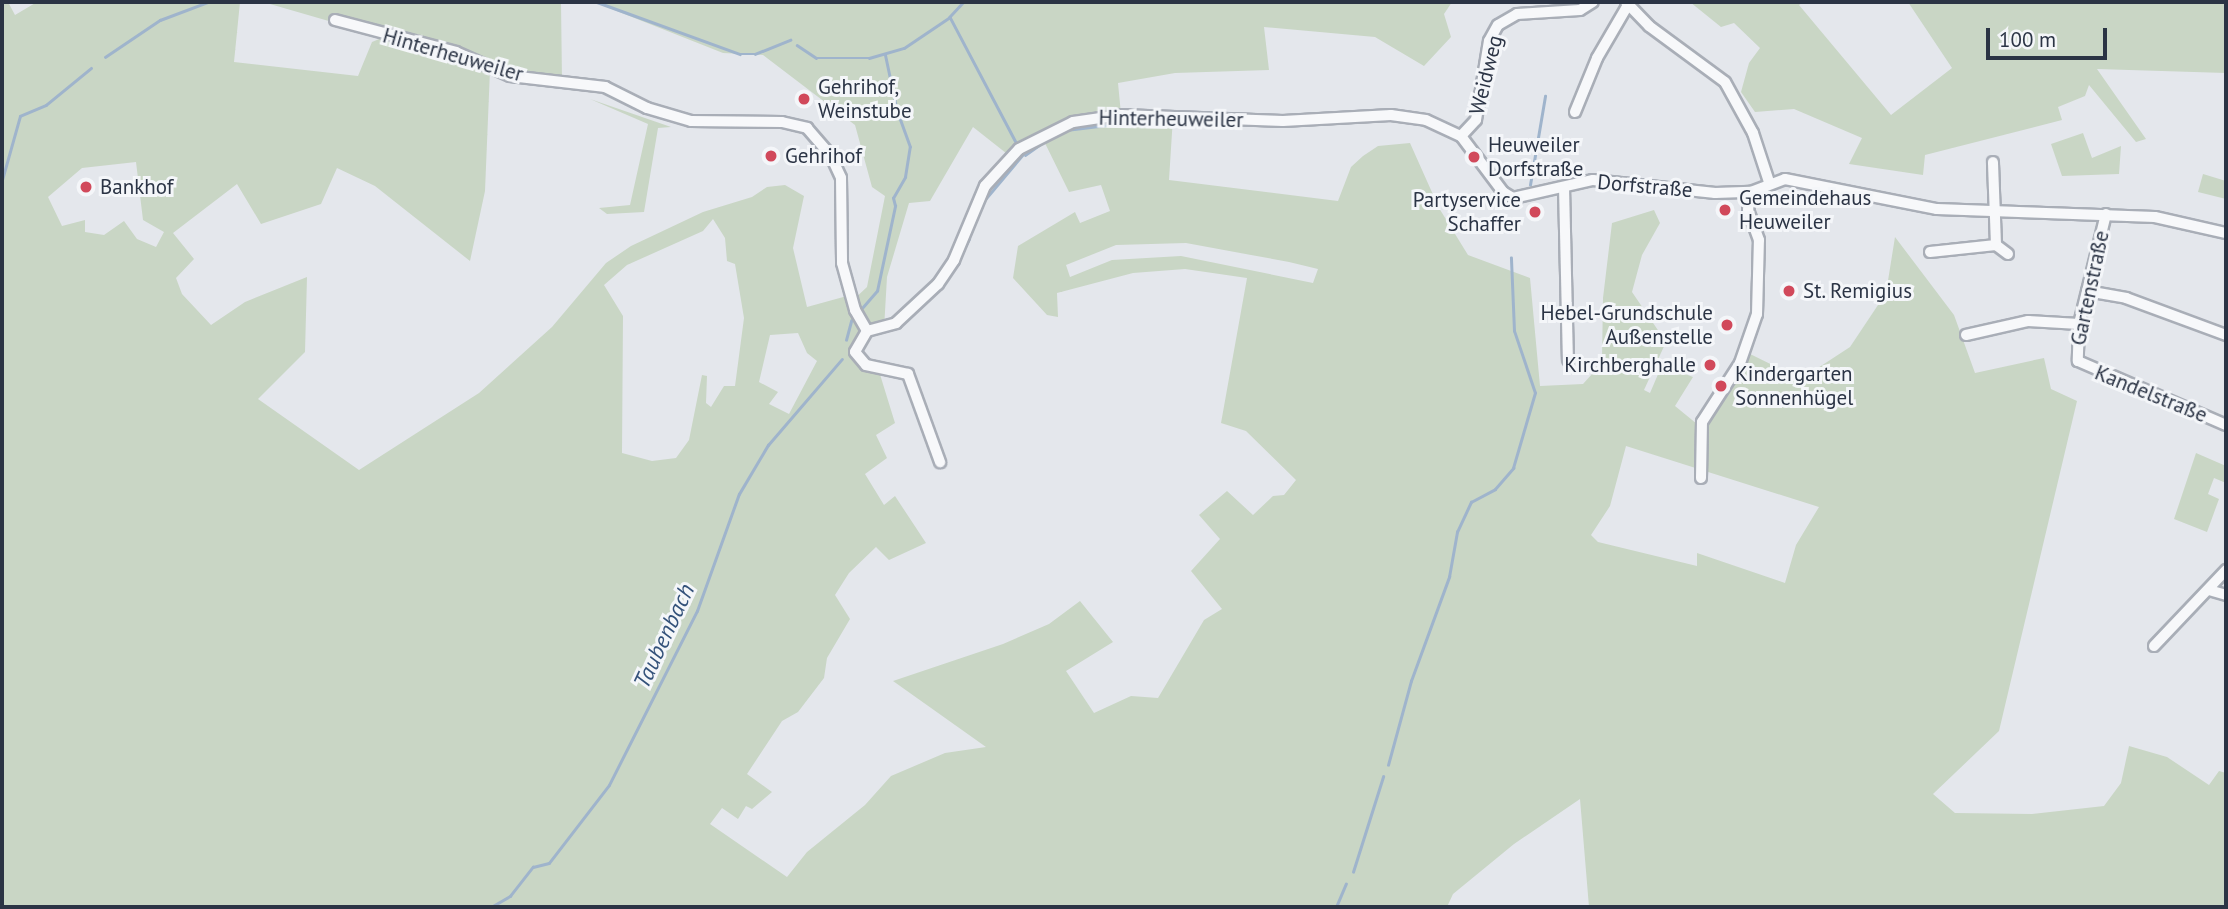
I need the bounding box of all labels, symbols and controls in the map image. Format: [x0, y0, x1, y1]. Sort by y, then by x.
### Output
scale bar [1990, 14, 2111, 58]
street label: Hinterheuweiler [380, 23, 526, 87]
text: 100 m [1999, 26, 2056, 53]
street label: Weidweg [1464, 33, 1508, 117]
place label: Gehrihof, Weinstube [818, 74, 912, 124]
marker: Gehrihof, Weinstube [796, 91, 812, 107]
street label: Hinterheuweiler [1098, 105, 1244, 133]
place label: Heuweiler Dorfstraße [1488, 132, 1583, 182]
place label: Gehrihof [785, 143, 862, 169]
marker: Gehrihof [763, 148, 779, 164]
marker: Heuweiler Dorfstraße [1466, 149, 1482, 165]
street label: Dorfstraße [1596, 169, 1694, 203]
place label: Bankhof [100, 174, 173, 200]
marker: Bankhof [78, 179, 94, 195]
place label: Gemeindehaus Heuweiler [1739, 185, 1871, 235]
place label: Partyservice Schaffer [1413, 187, 1521, 237]
marker: Gemeindehaus Heuweiler [1717, 202, 1733, 218]
marker: Partyservice Schaffer [1527, 204, 1543, 220]
street label: Gartenstraße [2066, 228, 2114, 348]
place label: St. Remigius [1803, 278, 1914, 304]
marker: St. Remigius [1781, 283, 1797, 299]
place label: Hebel-Grundschule Außenstelle [1541, 300, 1713, 350]
marker: Hebel-Grundschule Außenstelle [1719, 317, 1735, 333]
place label: Kirchberghalle [1564, 352, 1696, 378]
marker: Kirchberghalle [1702, 357, 1718, 373]
street label: Kandelstraße [2091, 360, 2211, 428]
place label: Kindergarten Sonnenhügel [1735, 361, 1853, 411]
marker: Kindergarten Sonnenhügel [1713, 378, 1729, 394]
water label: Taubenbach [628, 579, 700, 693]

